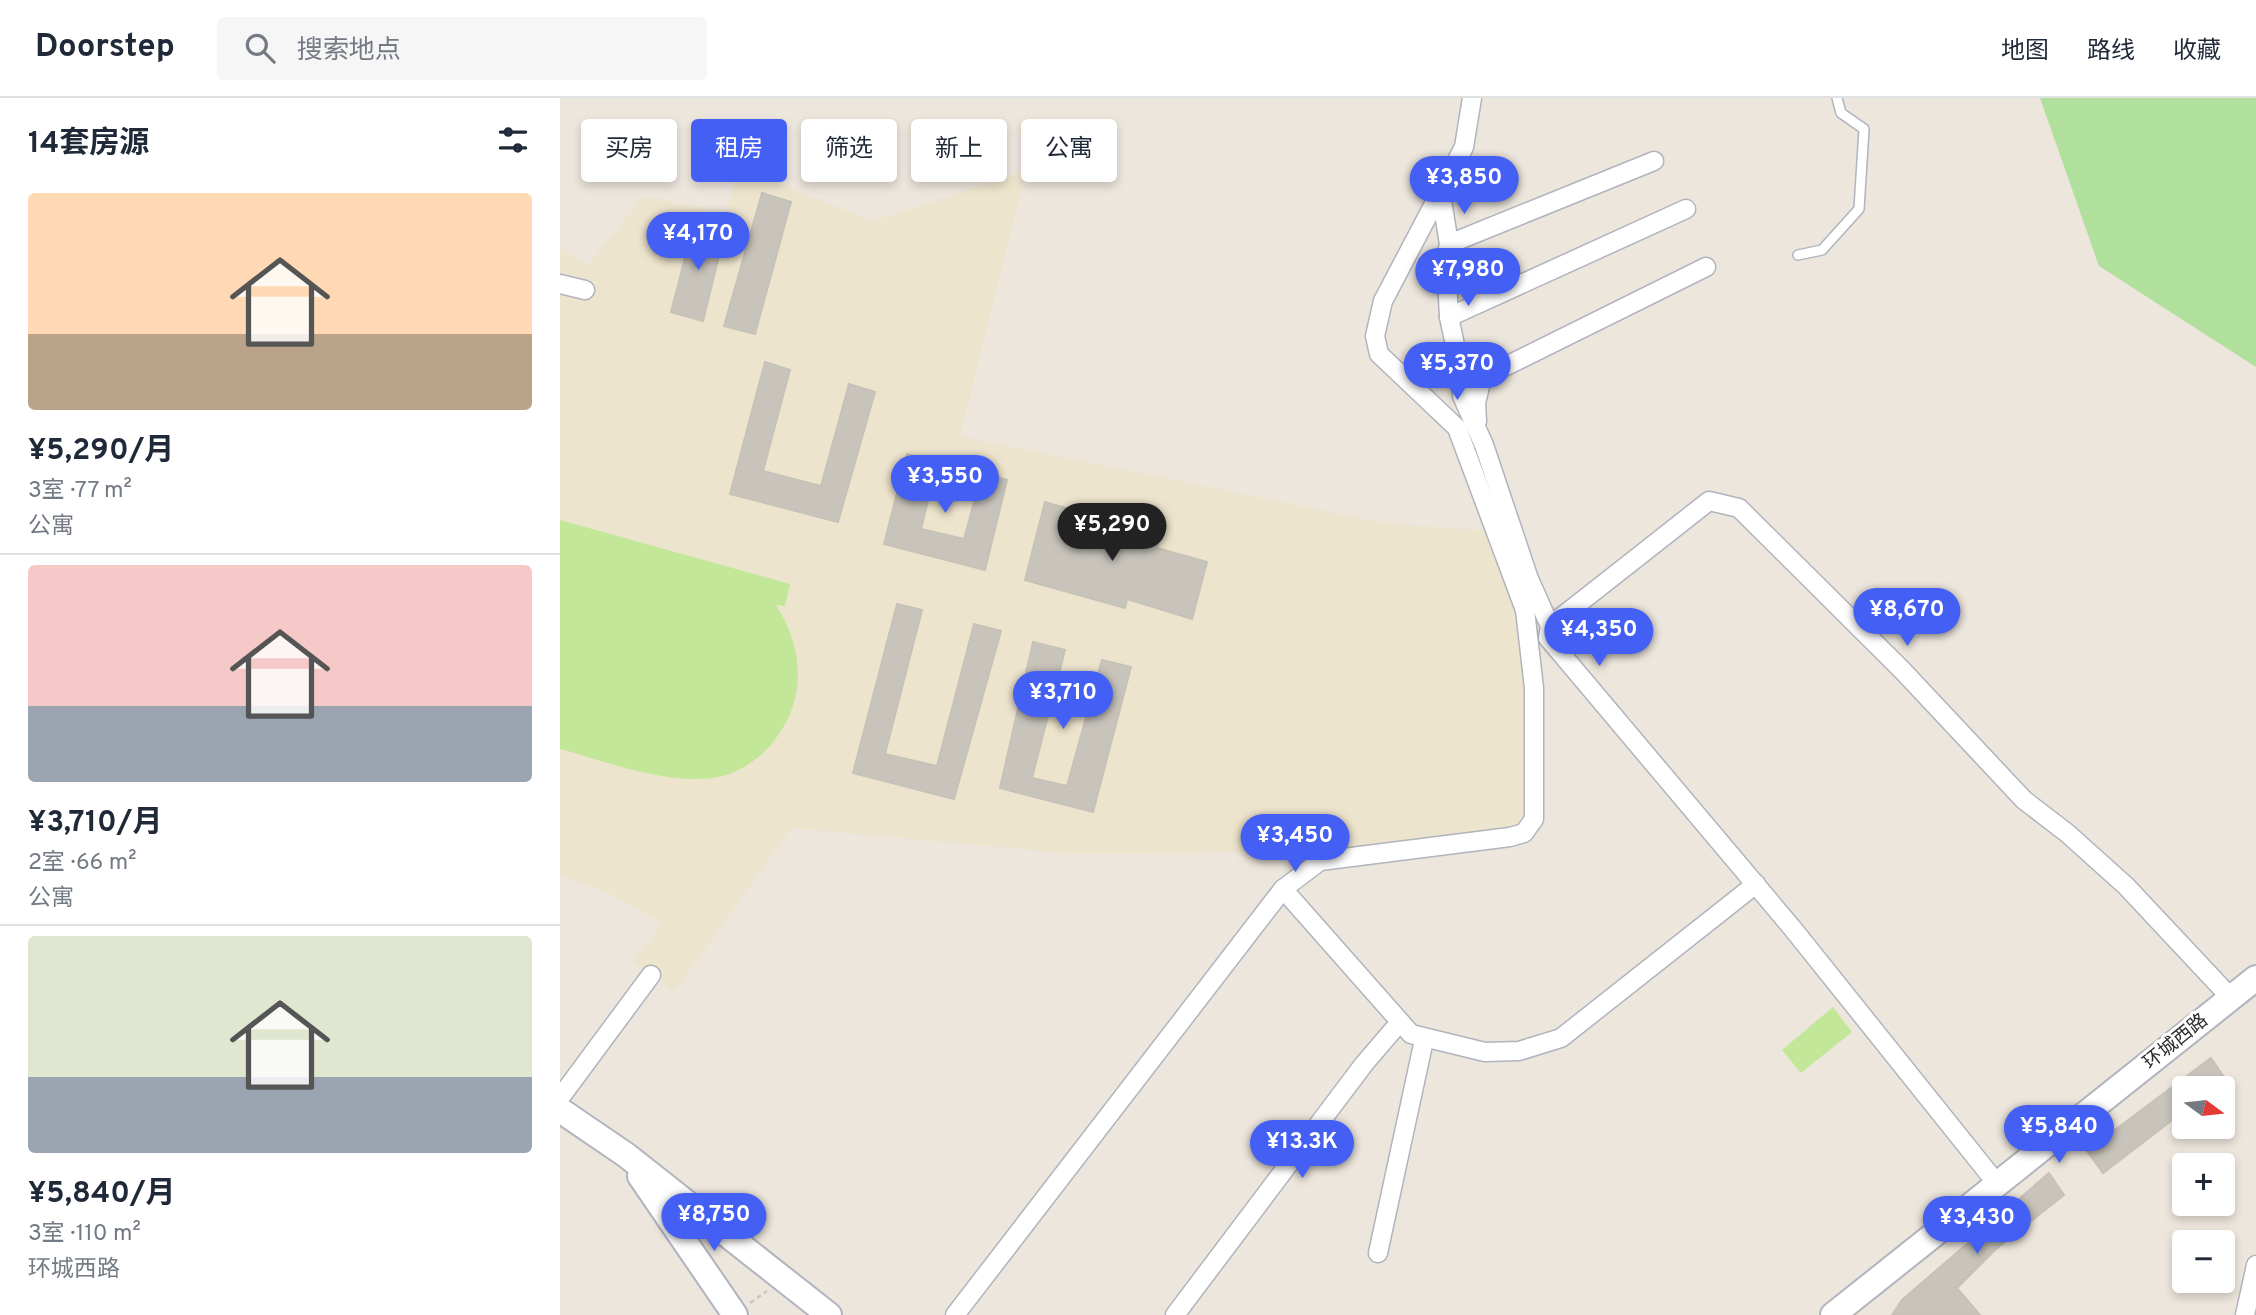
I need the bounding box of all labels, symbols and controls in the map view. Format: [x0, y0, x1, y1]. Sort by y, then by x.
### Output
search box [217, 17, 707, 80]
text: Doorstep [35, 27, 175, 69]
icon: search [241, 29, 279, 67]
text: 搜索地点 [297, 35, 401, 68]
text: 地图 [2001, 37, 2049, 67]
text: 路线 [2087, 37, 2135, 67]
text: 收藏 [2173, 37, 2221, 67]
chip: 买房 [581, 119, 677, 182]
chip: 租房 [691, 119, 787, 182]
chip: 筛选 [801, 119, 897, 182]
chip: 新上 [911, 119, 1007, 182]
chip: 公寓 [1021, 119, 1117, 182]
icon: filters [494, 121, 532, 159]
text: 14套房源 [28, 126, 149, 163]
pin: ¥3,850 [1407, 156, 1521, 216]
text: ¥3,850 [1426, 164, 1502, 193]
pin: ¥4,170 [641, 212, 755, 272]
text: ¥4,170 [662, 220, 734, 249]
icon: home [217, 239, 343, 365]
pin: ¥7,980 [1411, 248, 1525, 308]
text: ¥7,980 [1431, 256, 1505, 285]
pin: ¥5,370 [1400, 342, 1514, 402]
text: ¥5,370 [1420, 350, 1494, 379]
text: ¥5,290/月 [28, 433, 174, 470]
pin: ¥3,550 [888, 456, 1002, 515]
text: ¥3,550 [907, 463, 983, 492]
text: 3室 · 77 m² [28, 477, 132, 506]
pin: ¥5,290 [1055, 504, 1169, 563]
text: ¥5,290 [1073, 511, 1151, 540]
text: 公寓 [28, 513, 74, 542]
pin: ¥8,670 [1850, 588, 1964, 648]
text: ¥8,670 [1869, 596, 1945, 625]
pin: ¥4,350 [1542, 608, 1656, 668]
icon: home [217, 611, 343, 737]
text: ¥4,350 [1560, 616, 1638, 645]
pin: ¥3,710 [1006, 672, 1120, 731]
text: ¥3,710 [1029, 679, 1097, 708]
text: ¥3,710/月 [28, 805, 162, 842]
pin: ¥3,450 [1238, 814, 1352, 874]
text: ¥3,450 [1257, 822, 1333, 851]
text: 2室 · 66 m² [28, 849, 137, 878]
text: 公寓 [28, 885, 74, 914]
icon: home [217, 982, 343, 1108]
street label: 环城西路 [2139, 1009, 2213, 1075]
north arrow [2172, 1076, 2235, 1139]
map controls [2172, 1076, 2235, 1293]
pin: ¥5,840 [2002, 1105, 2116, 1165]
text: ¥5,840 [2020, 1113, 2098, 1142]
pin: ¥13.3K [1245, 1121, 1359, 1180]
text: ¥13.3K [1266, 1128, 1338, 1157]
button: + [2172, 1153, 2235, 1216]
text: ¥5,840/月 [28, 1176, 176, 1213]
pin: ¥8,750 [657, 1194, 771, 1253]
pin: ¥3,430 [1920, 1196, 2034, 1256]
text: ¥8,750 [677, 1201, 751, 1230]
text: ¥3,430 [1939, 1204, 2015, 1233]
text: 3室 · 110 m² [28, 1220, 141, 1249]
button: − [2172, 1230, 2235, 1293]
text: 环城西路 [28, 1256, 120, 1285]

